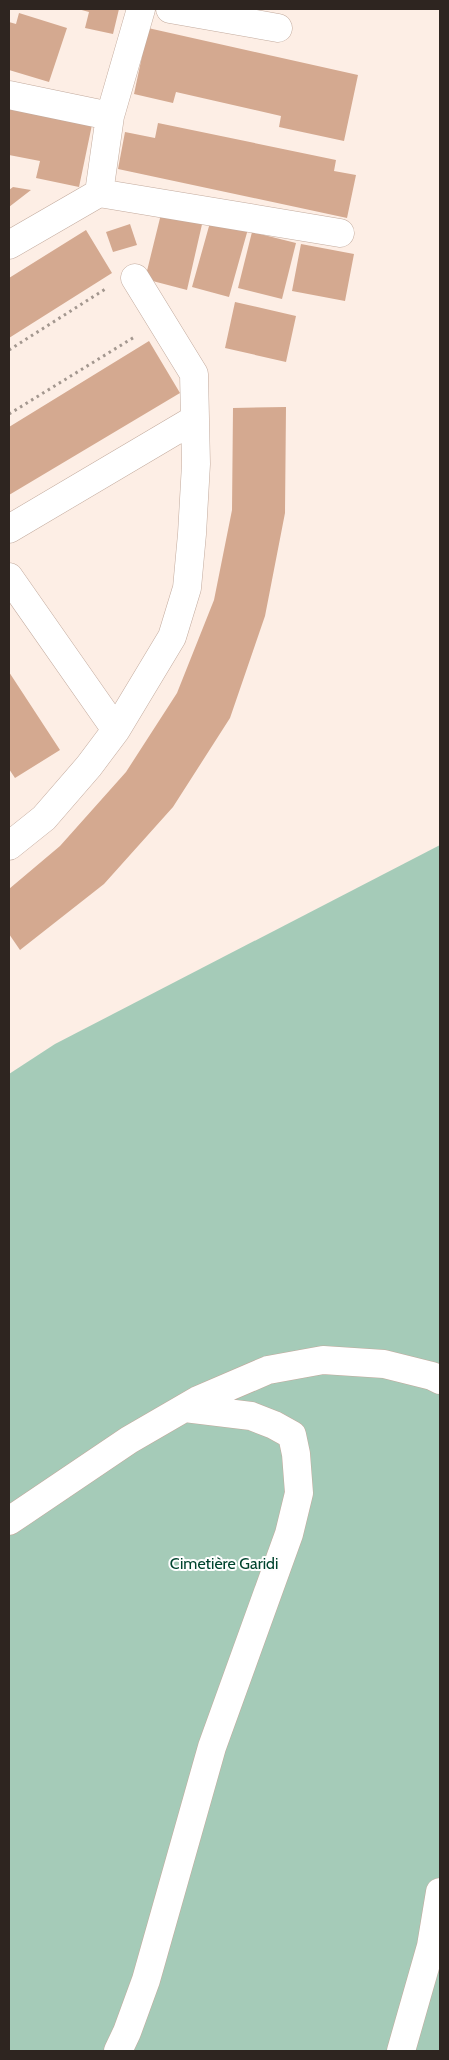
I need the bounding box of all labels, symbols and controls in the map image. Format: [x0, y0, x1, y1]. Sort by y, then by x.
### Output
park label: Cimetière Garidi [170, 1554, 278, 1573]

